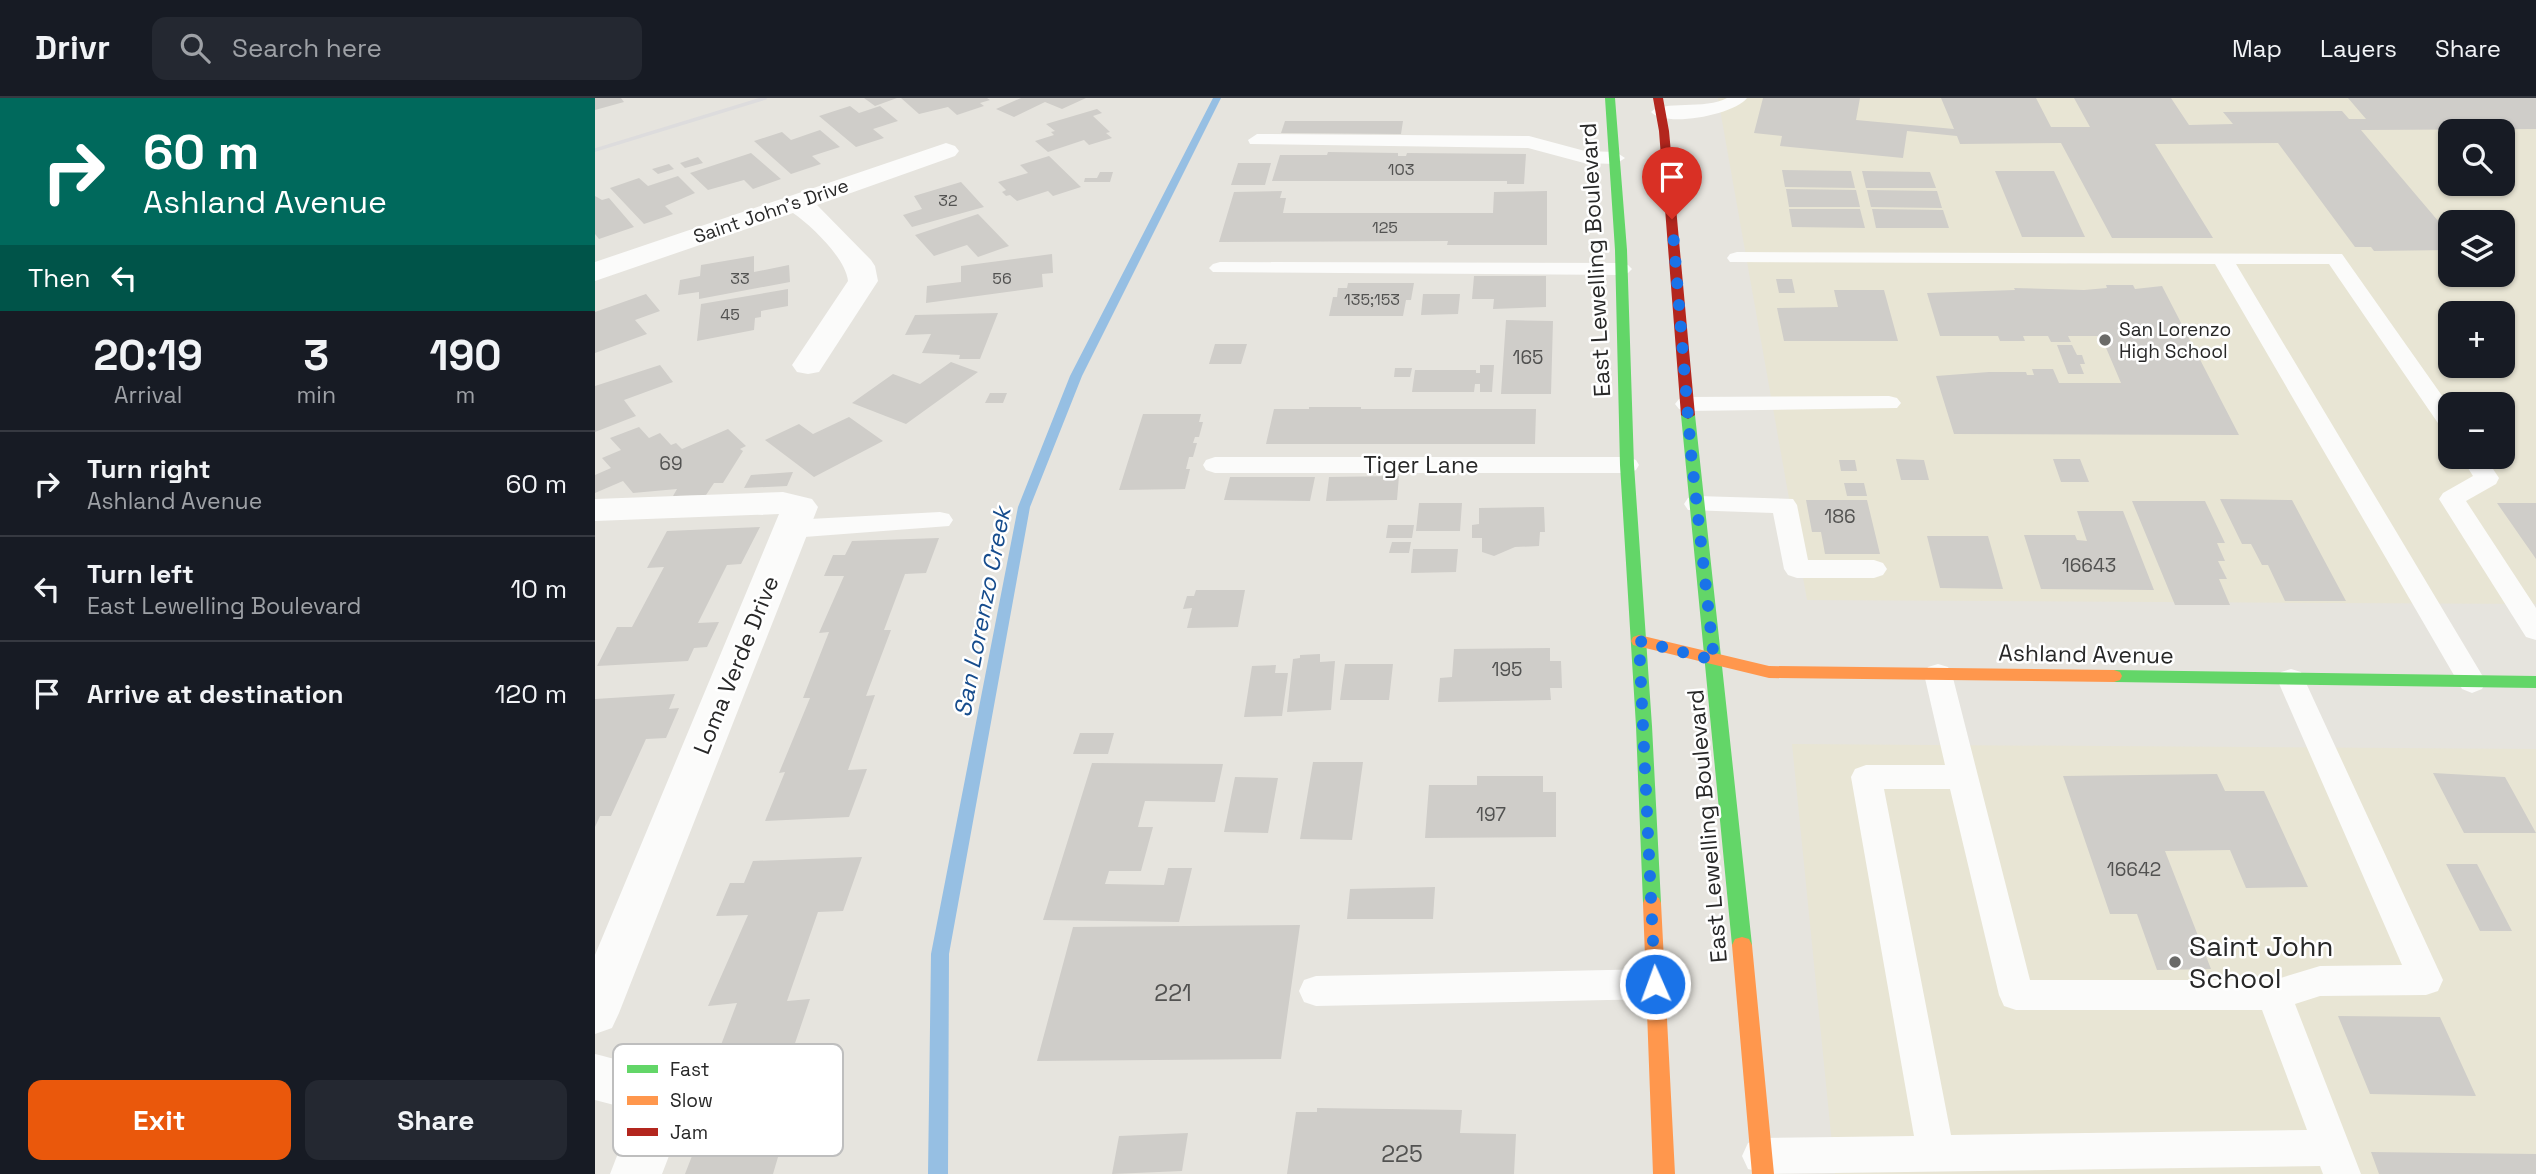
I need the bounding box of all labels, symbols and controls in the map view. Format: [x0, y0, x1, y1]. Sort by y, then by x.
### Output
search box [152, 17, 642, 80]
text: Drivr [35, 27, 110, 69]
icon: search [176, 29, 214, 67]
text: Search here [232, 31, 382, 65]
text: Map [2232, 33, 2282, 64]
text: Layers [2320, 33, 2397, 64]
text: Share [2435, 33, 2501, 64]
map controls [2438, 119, 2515, 469]
button: search [2438, 119, 2515, 196]
text: 60 m [143, 121, 259, 183]
street label: East Lewelling Boulevard [1573, 122, 1617, 398]
icon: right [28, 126, 119, 217]
pin [1642, 147, 1702, 219]
icon: arrive [1653, 158, 1691, 196]
house number: 103 [1388, 159, 1414, 180]
street label: Saint John's Drive [690, 173, 852, 249]
text: Ashland Avenue [143, 182, 387, 222]
house number: 32 [938, 190, 958, 211]
button: layers [2438, 210, 2515, 287]
house number: 125 [1372, 217, 1398, 238]
icon: left [105, 259, 143, 297]
text: Then [28, 261, 91, 295]
house number: 33 [730, 268, 750, 289]
house number: 56 [992, 268, 1012, 289]
house number: 135;153 [1344, 289, 1400, 310]
button: + [2438, 301, 2515, 378]
house number: 45 [720, 304, 740, 325]
place label: San Lorenzo High School [2119, 317, 2231, 364]
text: 20:19 [93, 329, 203, 382]
text: 3 [303, 329, 329, 382]
text: 190 [429, 329, 502, 382]
marker: San Lorenzo High School [2097, 332, 2113, 348]
house number: 165 [1513, 345, 1543, 370]
text: Arrival [114, 380, 182, 410]
text: min [296, 380, 336, 410]
text: m [456, 380, 475, 410]
button: − [2438, 392, 2515, 469]
street label: Tiger Lane [1363, 450, 1479, 480]
house number: 69 [659, 451, 683, 476]
text: Turn right [87, 452, 211, 486]
icon: right [28, 465, 66, 503]
text: 60 m [505, 467, 567, 501]
text: Ashland Avenue [87, 486, 262, 516]
water label: San Lorenzo Creek [946, 501, 1018, 720]
house number: 186 [1824, 504, 1856, 529]
house number: 16643 [2062, 553, 2116, 578]
text: Turn left [87, 557, 194, 591]
icon: left [28, 570, 66, 608]
street label: Loma Verde Drive [687, 571, 785, 759]
text: 10 m [510, 572, 567, 606]
text: East Lewelling Boulevard [87, 591, 361, 621]
street label: Ashland Avenue [1998, 637, 2174, 671]
house number: 195 [1492, 657, 1522, 682]
icon: arrive [28, 675, 66, 713]
text: Arrive at destination [87, 677, 344, 711]
text: 120 m [495, 677, 567, 711]
street label: East Lewelling Boulevard [1680, 688, 1734, 964]
house number: 197 [1476, 802, 1506, 827]
house number: 16642 [2107, 857, 2161, 882]
place label: Saint John School [2189, 928, 2334, 996]
position arrow [1618, 947, 1692, 1021]
marker: Saint John School [2167, 954, 2183, 970]
house number: 221 [1154, 978, 1192, 1008]
legend [613, 1044, 843, 1156]
text: Fast [670, 1057, 710, 1082]
button: Exit [28, 1080, 291, 1160]
button: Share [305, 1080, 567, 1160]
text: Slow [670, 1088, 713, 1113]
text: Jam [670, 1120, 708, 1145]
house number: 225 [1381, 1139, 1423, 1169]

